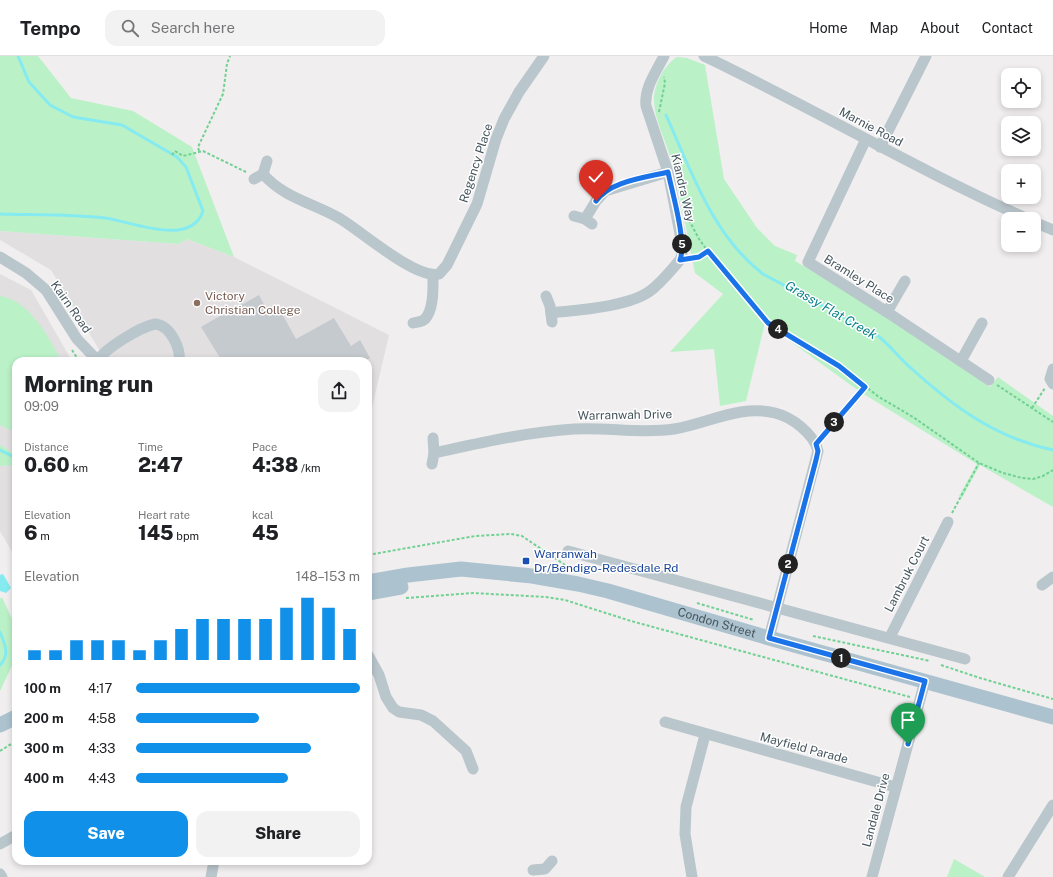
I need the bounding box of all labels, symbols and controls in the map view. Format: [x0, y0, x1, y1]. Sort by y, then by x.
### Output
search box [105, 10, 385, 46]
text: Tempo [20, 17, 81, 39]
icon: search [119, 17, 141, 39]
text: Search here [151, 19, 235, 36]
text: Home [809, 20, 848, 36]
text: Map [870, 20, 898, 36]
text: About [920, 20, 960, 36]
text: Contact [982, 20, 1033, 36]
map controls [1001, 68, 1041, 252]
button: locate [1001, 68, 1041, 108]
street label: Marnie Road [837, 104, 905, 150]
button: layers [1001, 116, 1041, 156]
street label: Regency Place [457, 121, 495, 204]
street label: Kiandra Way [668, 153, 698, 224]
pin [579, 160, 613, 201]
button: + [1001, 164, 1041, 204]
icon: check [585, 166, 607, 188]
button: − [1001, 212, 1041, 252]
pin: 5 [672, 234, 692, 254]
text: 5 [678, 238, 686, 250]
street label: Bramley Place [821, 252, 897, 306]
street label: Kairn Road [48, 278, 94, 336]
water label: Grassy Flat Creek [782, 278, 880, 342]
place label: Victory Christian College [205, 289, 301, 317]
marker: Victory Christian College [192, 298, 202, 308]
pin: 4 [768, 319, 788, 339]
text: 4 [774, 323, 782, 335]
button: share [318, 370, 360, 412]
text: Morning run [24, 371, 153, 397]
text: 09:09 [24, 399, 59, 414]
street label: Warranwah Drive [578, 407, 673, 423]
pin: 3 [824, 412, 844, 432]
text: 3 [830, 416, 838, 428]
text: Distance [24, 441, 69, 453]
text: Time [138, 441, 163, 453]
text: Pace [252, 441, 277, 453]
text: 0.60 [24, 453, 70, 477]
text: 2:47 [138, 453, 183, 477]
text: 4:38 [252, 453, 298, 477]
text: km [70, 462, 88, 474]
text: /km [298, 462, 321, 474]
text: Elevation [24, 509, 71, 521]
text: Heart rate [138, 509, 190, 521]
text: kcal [252, 509, 273, 521]
text: 6 [24, 521, 38, 545]
text: 145 [138, 521, 174, 545]
text: 45 [252, 521, 279, 545]
text: m [38, 530, 50, 542]
text: bpm [174, 530, 199, 542]
street label: Lambruk Court [882, 533, 932, 614]
place label: Warranwah Dr/Bendigo-Redesdale Rd [534, 547, 678, 575]
pin: 2 [778, 554, 798, 574]
marker: Warranwah Dr/Bendigo-Redesdale Rd [521, 556, 531, 566]
text: 2 [785, 558, 792, 570]
text: Elevation [24, 569, 79, 584]
text: 148–153 m [296, 569, 360, 584]
street label: Condon Street [676, 605, 758, 641]
pin: 1 [831, 648, 851, 668]
text: 1 [839, 652, 843, 664]
text: 100 m [24, 681, 61, 696]
text: 4:17 [88, 681, 112, 696]
pin [891, 703, 925, 744]
icon: arrive [897, 709, 919, 731]
text: 200 m [24, 711, 64, 726]
text: 4:58 [88, 711, 116, 726]
street label: Mayfield Parade [758, 730, 850, 767]
text: 300 m [24, 741, 64, 756]
text: 4:33 [88, 741, 115, 756]
text: 400 m [24, 771, 64, 786]
text: 4:43 [88, 771, 115, 786]
street label: Landale Drive [859, 771, 893, 848]
button: Save [24, 811, 188, 857]
button: Share [196, 811, 360, 857]

